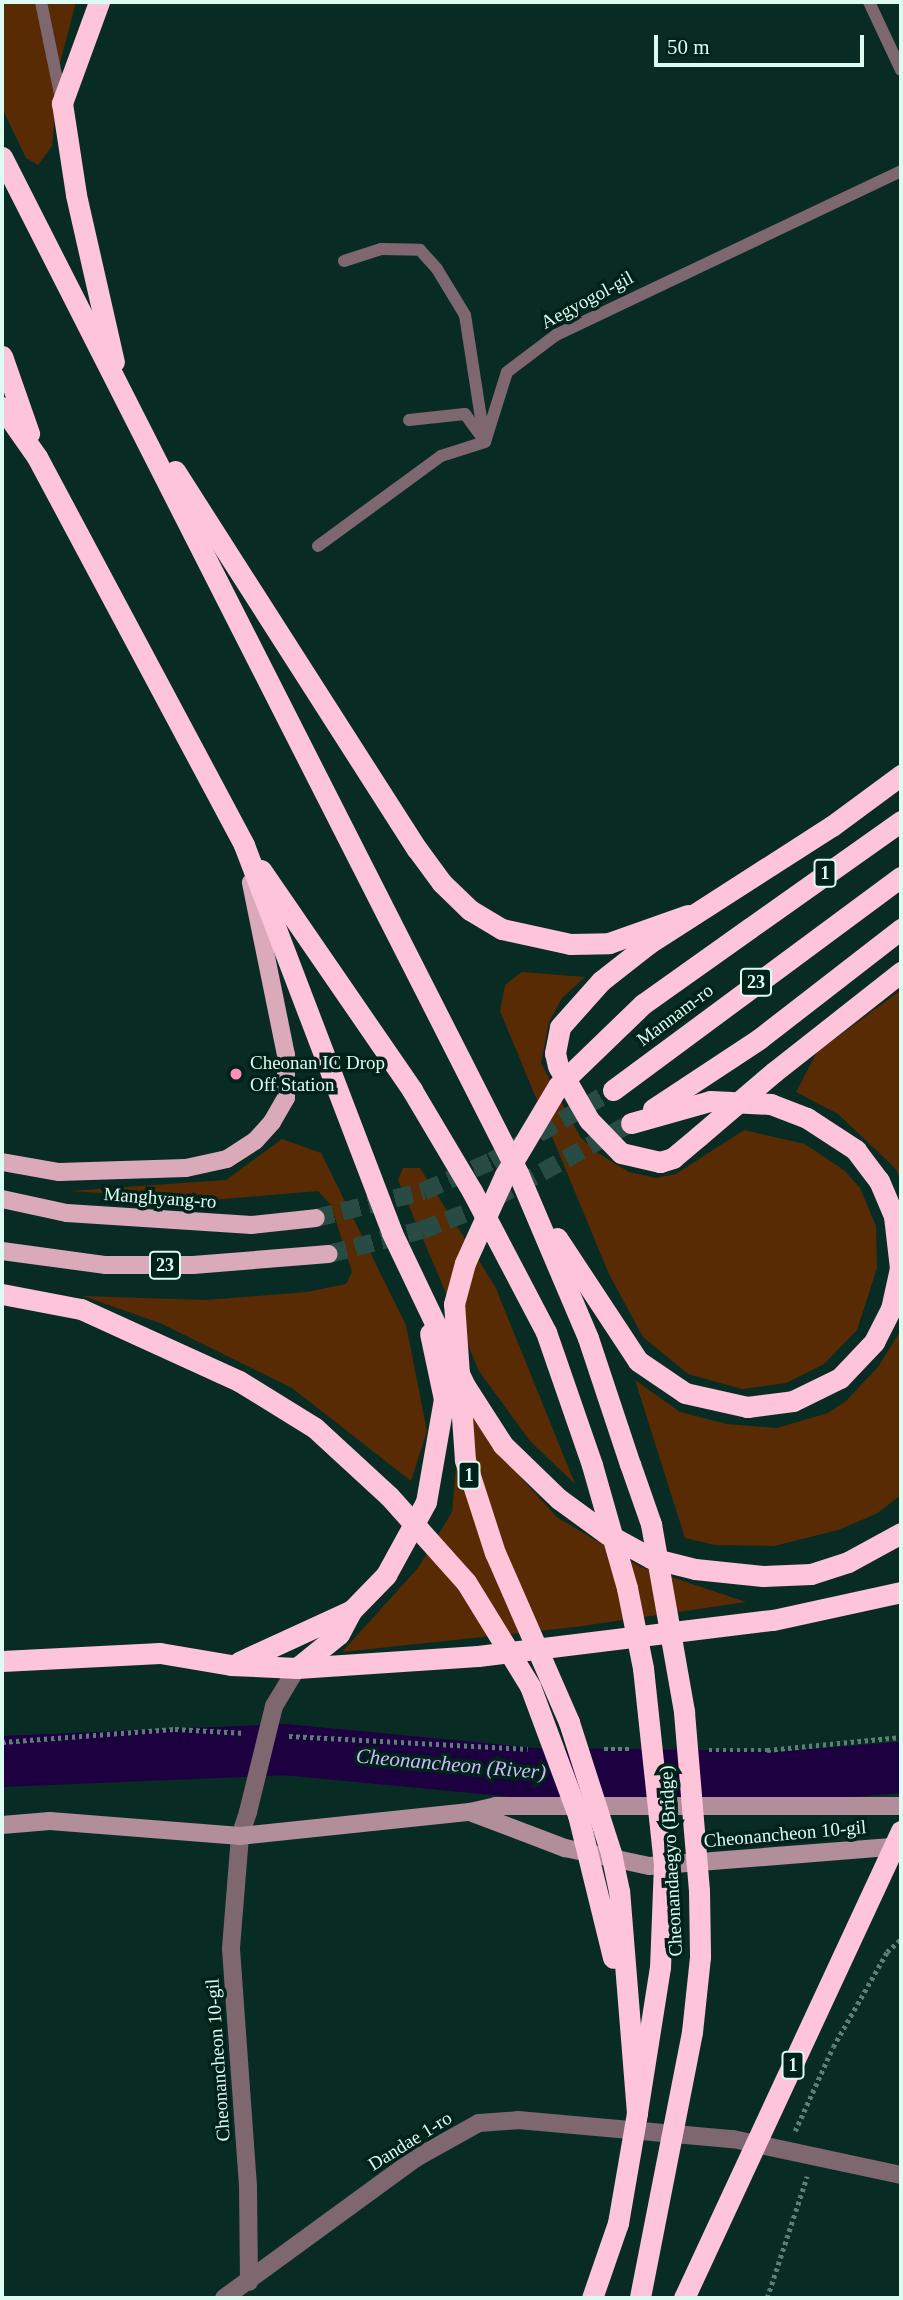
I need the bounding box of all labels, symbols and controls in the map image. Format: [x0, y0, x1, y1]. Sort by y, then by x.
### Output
scale bar [658, 21, 868, 65]
text: 50 m [667, 35, 710, 59]
street label: Aegyogol-gil [537, 266, 637, 334]
road number: 1 [813, 858, 837, 888]
road number: 23 [738, 967, 774, 996]
street label: Mannam-ro [632, 979, 718, 1051]
place label: Cheonan IC Drop Off Station [250, 1052, 385, 1096]
marker: Cheonan IC Drop Off Station [228, 1066, 244, 1082]
street label: Manghyang-ro [103, 1183, 217, 1213]
road number: 23 [148, 1250, 182, 1280]
road number: 1 [457, 1460, 481, 1490]
water label: Cheonancheon (River) [355, 1743, 547, 1785]
street label: Cheonandaegyo (Bridge) [655, 1765, 687, 1957]
street label: Cheonancheon 10-gil [703, 1816, 867, 1852]
street label: Cheonancheon 10-gil [201, 1978, 235, 2142]
road number: 1 [781, 2050, 805, 2080]
street label: Dandae 1-ro [364, 2106, 456, 2176]

